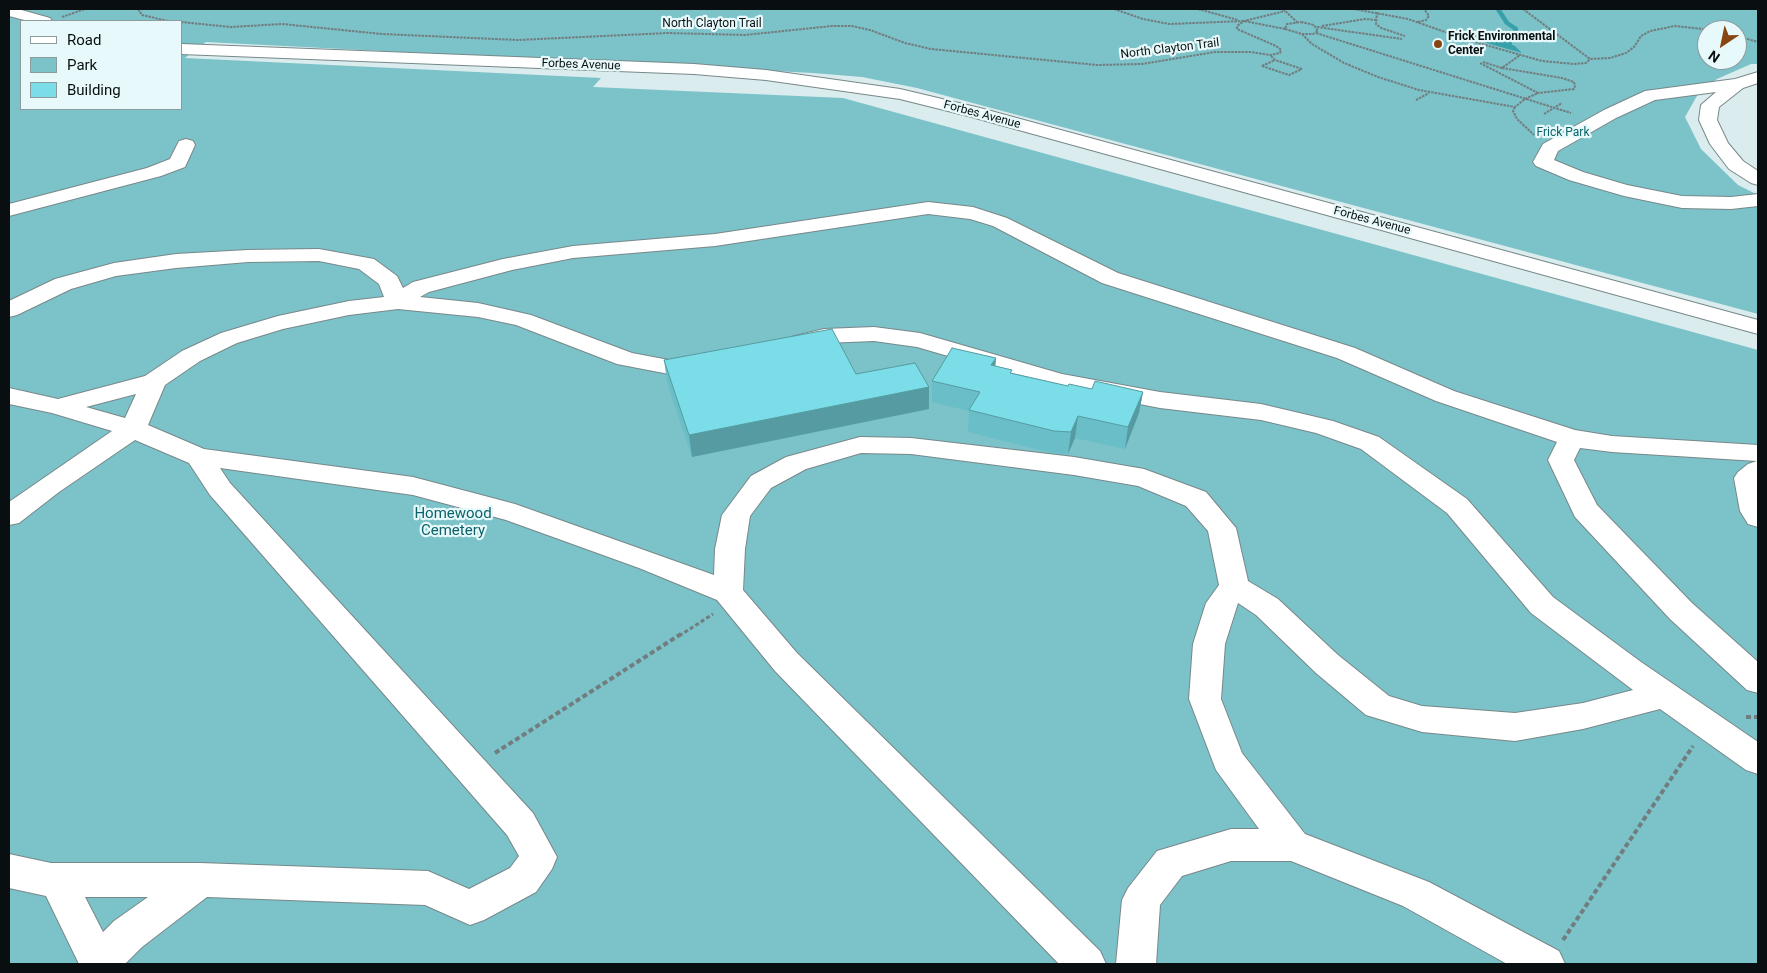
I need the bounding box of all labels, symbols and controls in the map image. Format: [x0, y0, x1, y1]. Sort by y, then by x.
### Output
street label: North Clayton Trail [662, 17, 762, 31]
legend [20, 20, 182, 110]
north arrow [1697, 20, 1747, 70]
place label: Frick Environmental Center [1448, 30, 1555, 58]
text: Road [67, 31, 101, 49]
street label: North Clayton Trail [1120, 36, 1220, 62]
marker: Frick Environmental Center [1432, 38, 1444, 50]
text: N [1706, 47, 1723, 66]
text: Park [67, 56, 97, 74]
street label: Forbes Avenue [541, 56, 621, 74]
text: Building [67, 81, 121, 99]
street label: Forbes Avenue [942, 98, 1022, 132]
park label: Frick Park [1537, 126, 1589, 140]
street label: Forbes Avenue [1332, 204, 1412, 238]
park label: Homewood Cemetery [414, 505, 492, 540]

